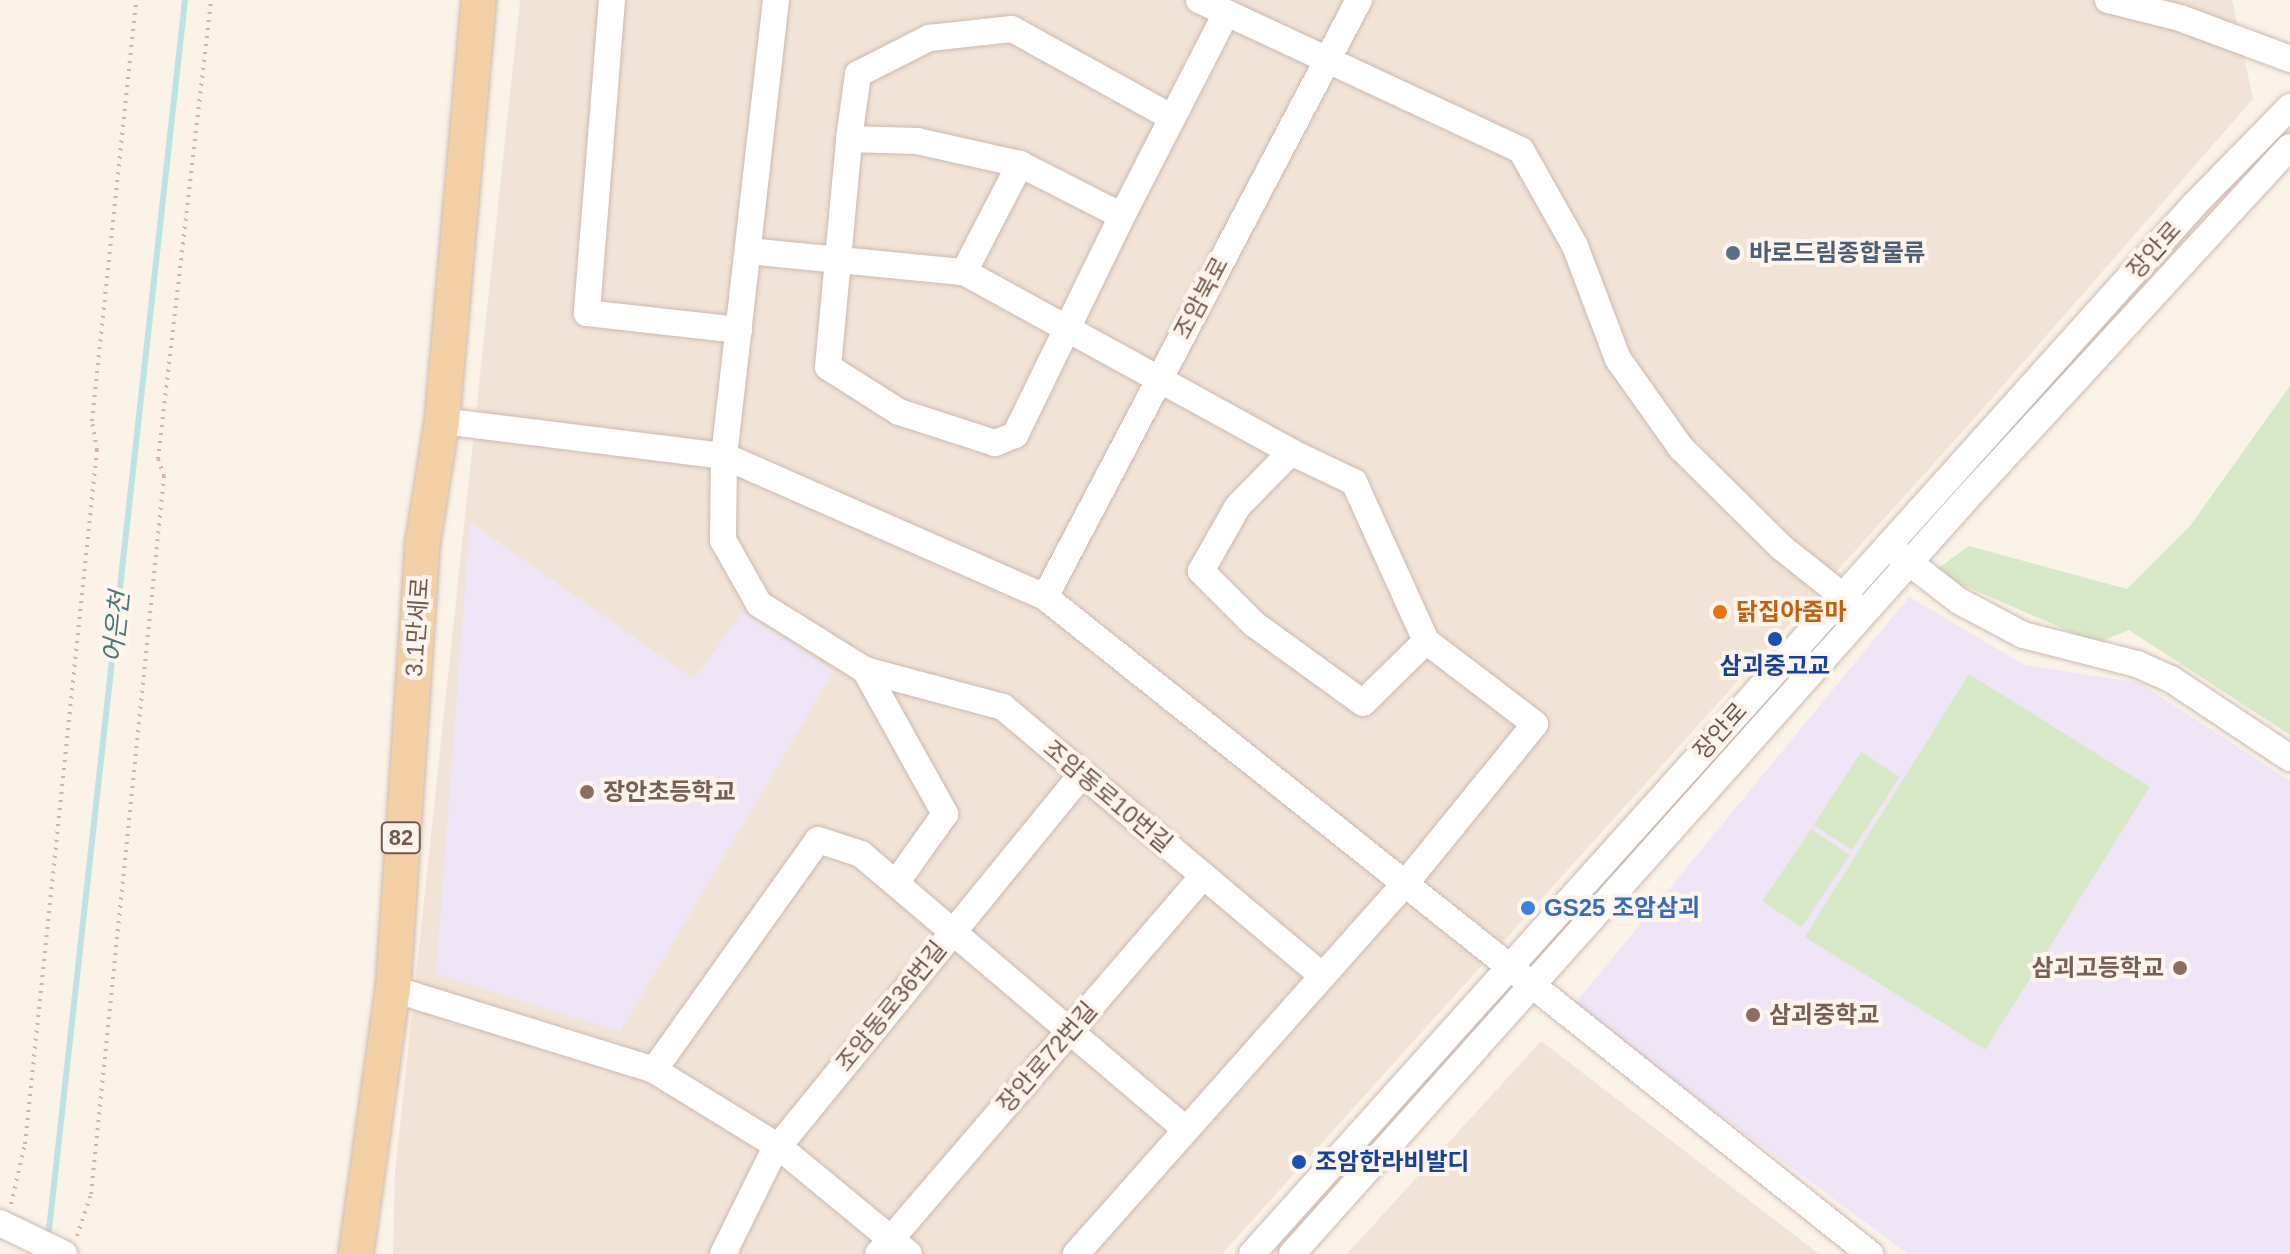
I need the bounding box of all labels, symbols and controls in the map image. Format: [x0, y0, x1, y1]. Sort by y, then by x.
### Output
street label: 장안로 [2121, 216, 2187, 284]
place label: 바로드림종합물류 [1749, 239, 1926, 267]
marker: 바로드림종합물류 [1724, 244, 1742, 262]
street label: 조암북로 [1168, 252, 1234, 344]
street label: 3.1만세로 [399, 576, 435, 678]
water label: 어은천 [98, 590, 136, 664]
place label: 닭집아줌마 [1736, 598, 1846, 626]
marker: 닭집아줌마 [1711, 603, 1729, 621]
marker: 삼괴중고교 [1766, 630, 1784, 648]
place label: 삼괴중고교 [1720, 652, 1830, 680]
street label: 장안로 [1687, 697, 1753, 765]
street label: 조암동로10번길 [1038, 734, 1178, 858]
place label: 장안초등학교 [603, 778, 735, 806]
marker: 장안초등학교 [578, 783, 596, 801]
road number: 82 [379, 820, 423, 856]
place label: GS25 조암삼괴 [1544, 894, 1700, 922]
marker: GS25 조암삼괴 [1519, 899, 1537, 917]
street label: 조암동로36번길 [830, 935, 952, 1077]
place label: 삼괴고등학교 [2032, 954, 2164, 982]
marker: 삼괴고등학교 [2171, 959, 2189, 977]
street label: 장안로72번길 [991, 996, 1103, 1118]
place label: 삼괴중학교 [1769, 1001, 1879, 1029]
marker: 삼괴중학교 [1744, 1006, 1762, 1024]
place label: 조암한라비발디 [1315, 1148, 1470, 1176]
marker: 조암한라비발디 [1290, 1153, 1308, 1171]

